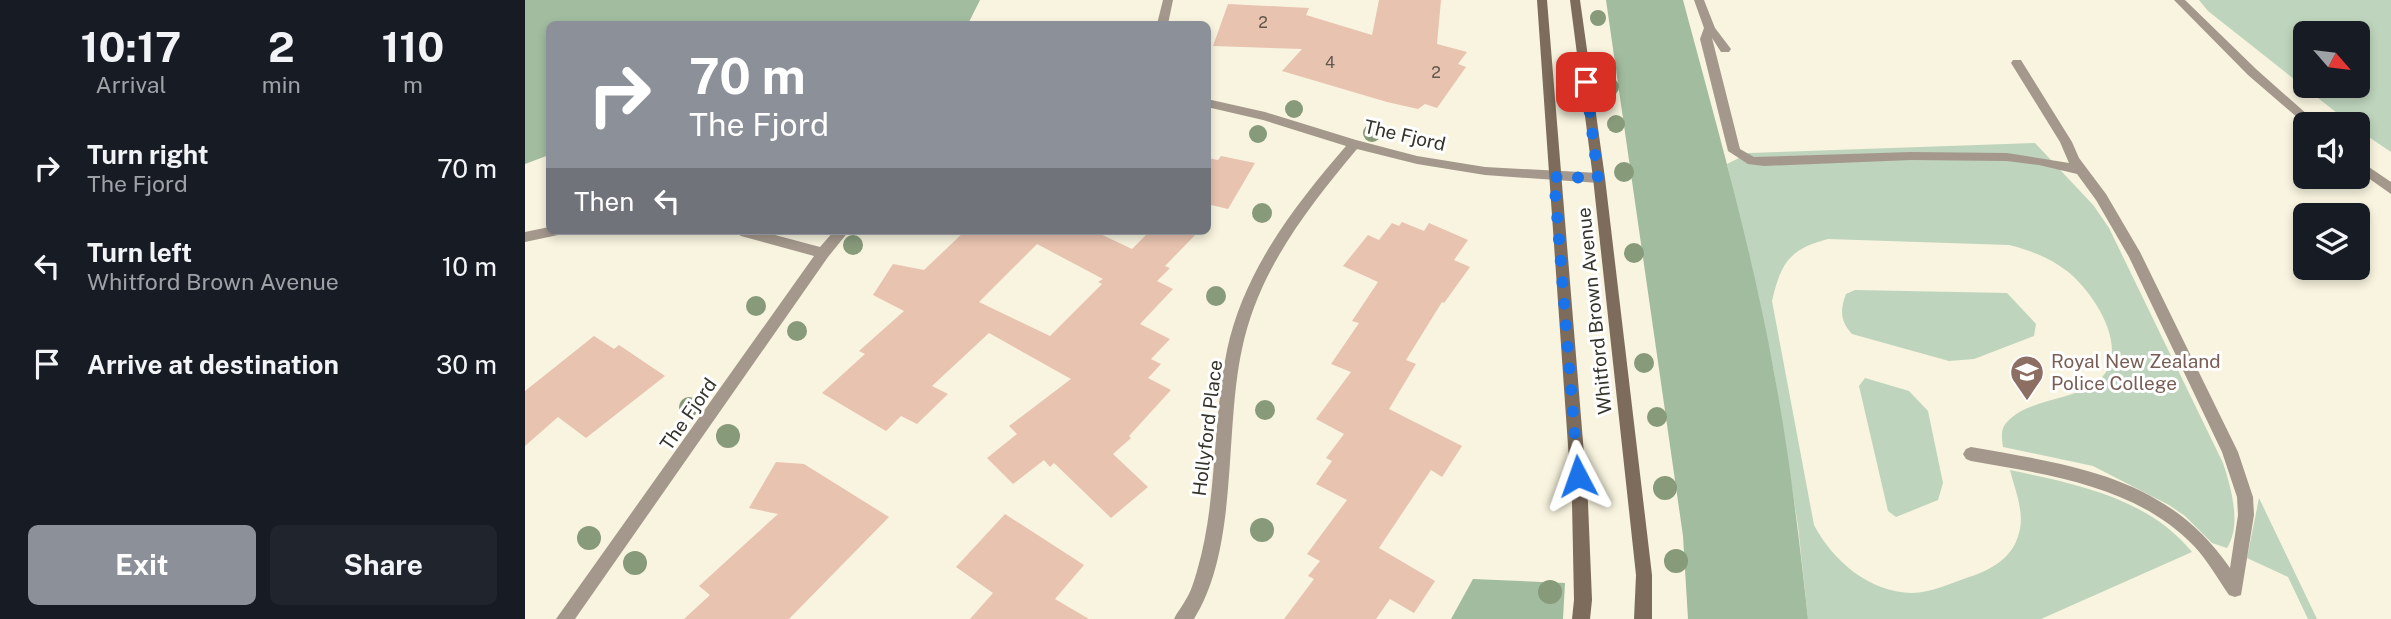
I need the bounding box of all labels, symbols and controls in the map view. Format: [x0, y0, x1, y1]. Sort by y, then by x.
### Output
house number: 2 [1258, 13, 1268, 32]
north arrow [2293, 21, 2369, 98]
map controls [2293, 21, 2370, 280]
text: 10:17 [81, 22, 181, 71]
text: 2 [268, 22, 295, 71]
text: 110 [381, 22, 444, 71]
text: 70 m [689, 47, 806, 105]
icon: right [574, 49, 665, 140]
pin [1556, 52, 1616, 112]
house number: 4 [1325, 53, 1335, 72]
house number: 2 [1431, 63, 1441, 82]
icon: arrive [1567, 63, 1605, 101]
text: Arrival [95, 71, 166, 98]
text: min [262, 71, 301, 98]
text: m [403, 71, 423, 98]
text: The Fjord [689, 106, 829, 143]
button: sound [2293, 112, 2370, 189]
street label: The Fjord [1362, 115, 1448, 155]
text: Turn right [87, 139, 209, 170]
icon: right [28, 149, 66, 187]
text: 70 m [437, 153, 497, 184]
text: The Fjord [87, 170, 188, 197]
icon: left [648, 182, 686, 220]
text: Then [574, 186, 634, 217]
button: layers [2293, 203, 2370, 280]
street label: Whitford Brown Avenue [1572, 206, 1616, 416]
text: Turn left [87, 237, 192, 268]
icon: left [28, 247, 66, 285]
text: 10 m [442, 251, 497, 282]
text: Whitford Brown Avenue [87, 268, 339, 295]
icon: arrive [28, 345, 66, 383]
text: Arrive at destination [87, 349, 339, 380]
text: 30 m [436, 349, 497, 380]
place label: Royal New Zealand Police College [2051, 350, 2221, 394]
school or university icon: Royal New Zealand Police College [2008, 353, 2046, 402]
street label: Hollyford Place [1188, 359, 1226, 497]
street label: The Fjord [655, 374, 721, 454]
position arrow [1541, 439, 1615, 513]
button: Exit [28, 525, 256, 605]
button: Share [270, 525, 497, 605]

